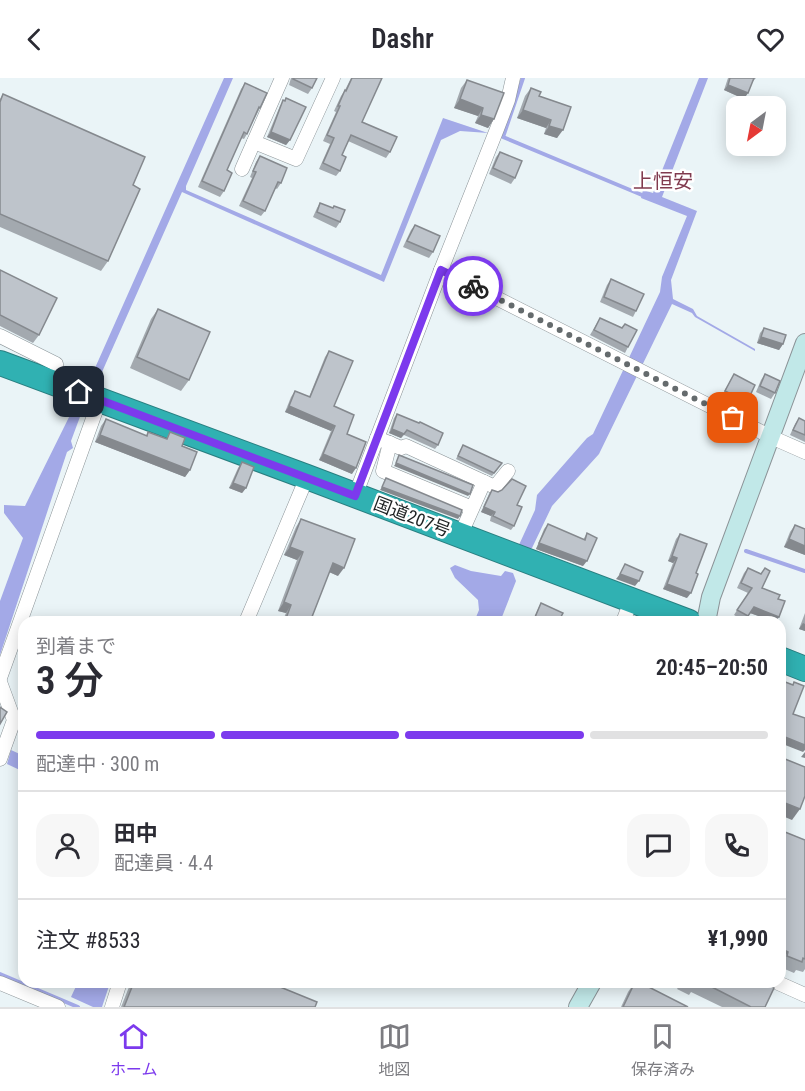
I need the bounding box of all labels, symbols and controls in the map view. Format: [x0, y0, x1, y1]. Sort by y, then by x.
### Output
icon: back [18, 23, 51, 56]
text: Dashr [371, 23, 434, 55]
icon: heart [754, 23, 787, 56]
north arrow [726, 96, 786, 156]
map controls [726, 96, 786, 156]
district label: 上恒安 [633, 169, 693, 193]
courier [443, 256, 503, 316]
icon: bike [457, 270, 490, 303]
pin [53, 366, 104, 417]
icon: home [62, 375, 95, 408]
pin [707, 392, 758, 443]
icon: bag [716, 401, 749, 434]
street label: 国道207号 [371, 492, 454, 541]
text: 到着まで [36, 634, 116, 658]
text: 20:45–20:50 [656, 655, 768, 680]
text: 3 分 [36, 658, 104, 704]
text: 配達中 · 300 m [36, 752, 159, 776]
button: person [36, 814, 99, 877]
button: chat [627, 814, 690, 877]
button: phone [705, 814, 768, 877]
text: 田中 [114, 821, 158, 846]
text: 配達員 · 4.4 [114, 851, 213, 875]
text: ¥1,990 [708, 926, 768, 951]
text: 注文 #8533 [36, 928, 141, 953]
tab: ホーム [110, 1020, 158, 1080]
tab: 地図 [378, 1020, 411, 1080]
tab: 保存済み [631, 1020, 695, 1080]

